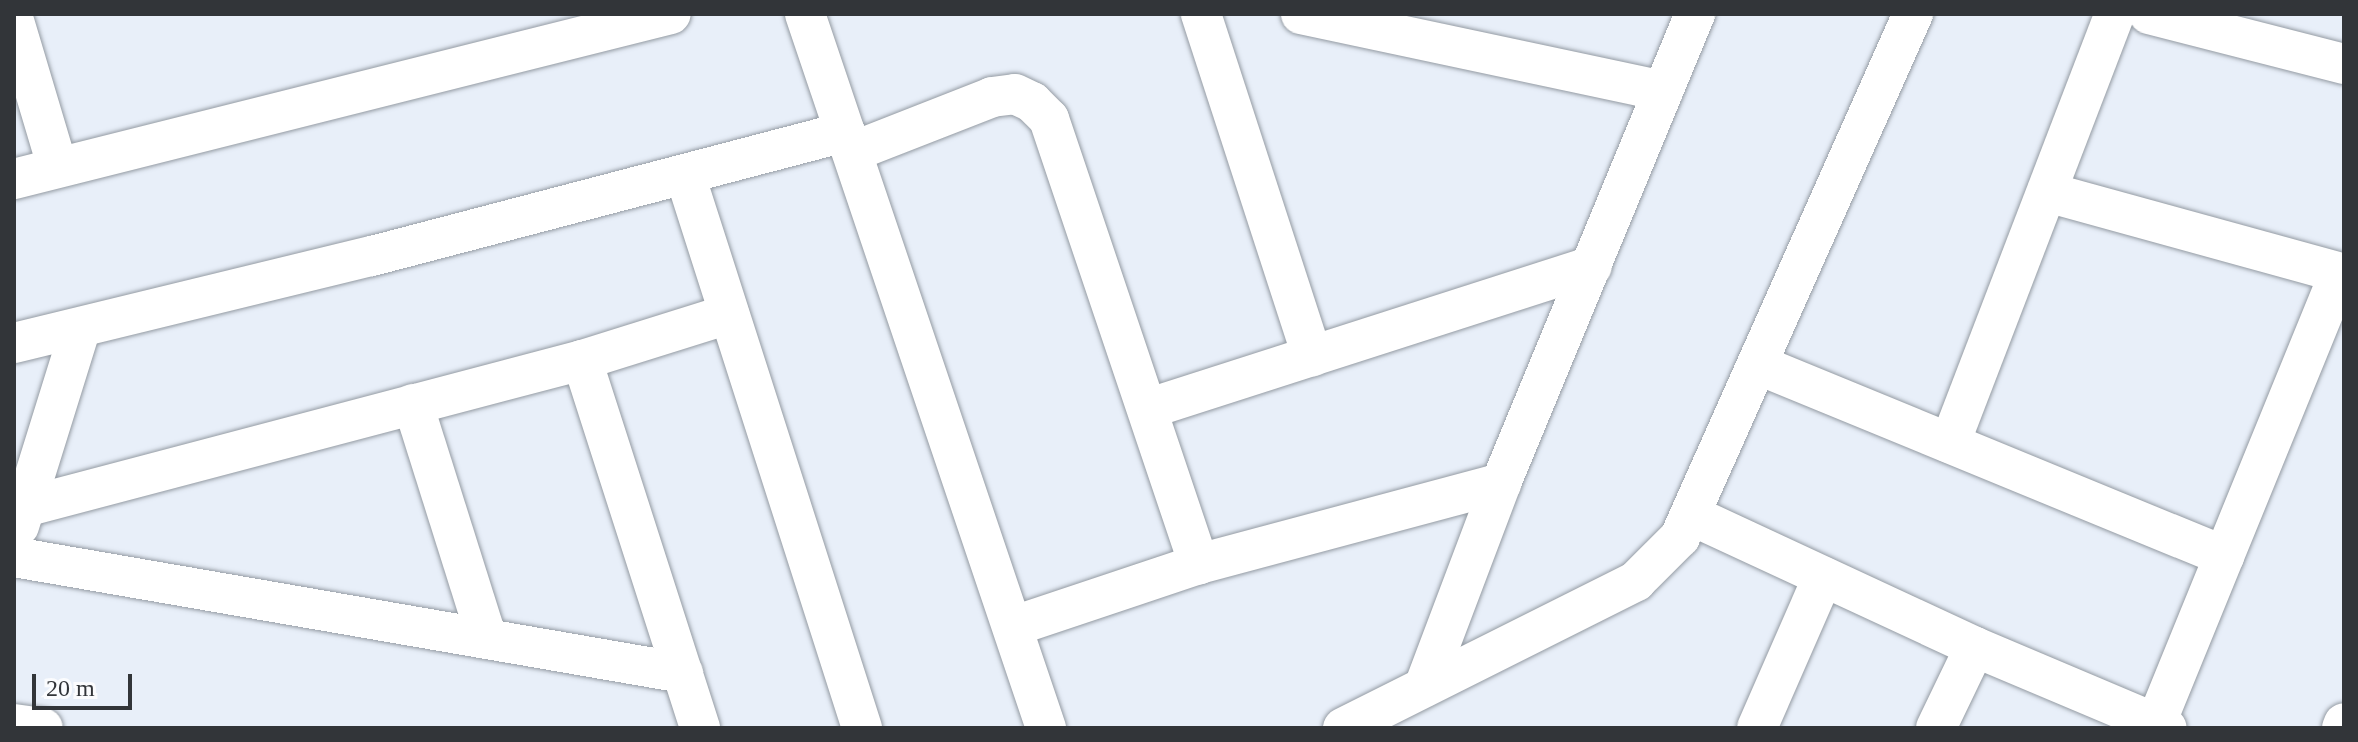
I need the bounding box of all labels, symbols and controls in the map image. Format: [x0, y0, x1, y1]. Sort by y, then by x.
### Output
scale bar [36, 658, 136, 708]
text: 20 m [46, 675, 95, 701]

